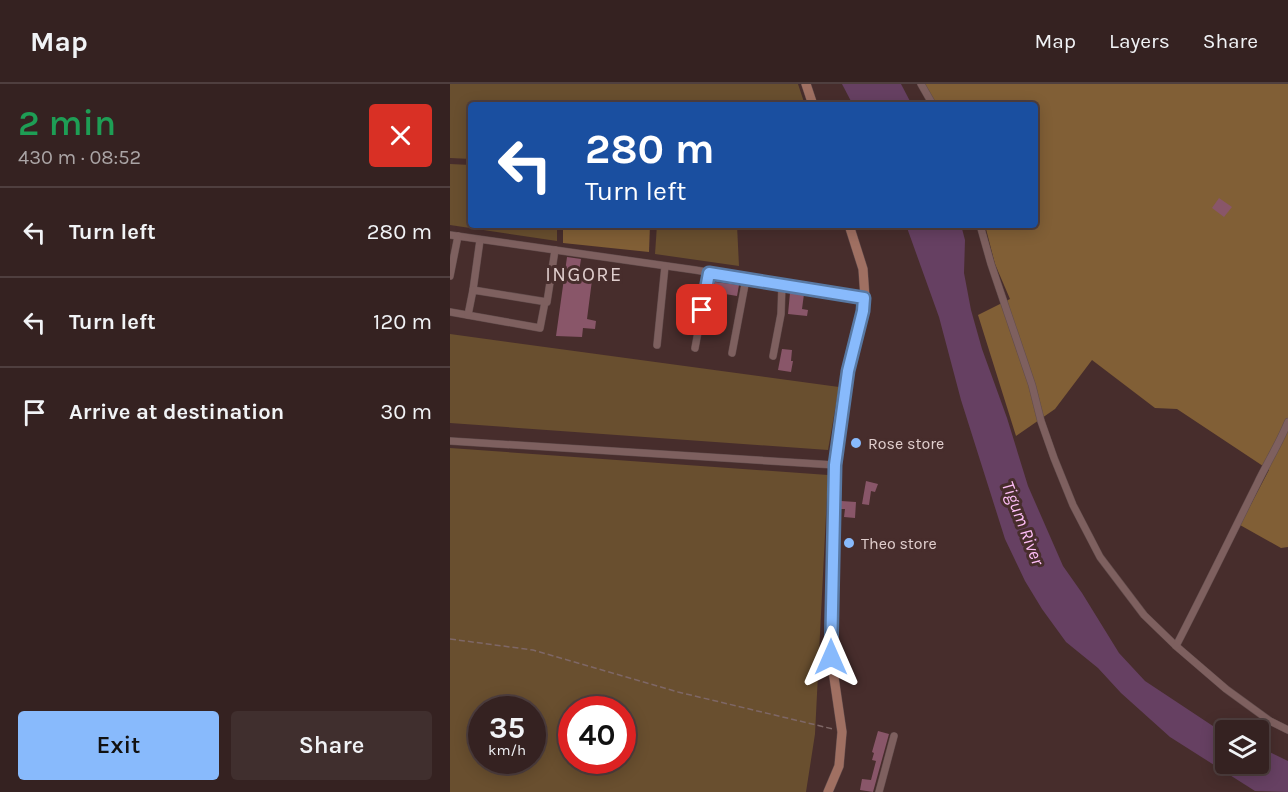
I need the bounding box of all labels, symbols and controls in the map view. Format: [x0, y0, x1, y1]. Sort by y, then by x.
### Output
text: Map [30, 25, 88, 58]
text: Map [1034, 29, 1076, 53]
text: Layers [1109, 29, 1170, 53]
text: Share [1203, 29, 1258, 53]
text: 2 min [18, 102, 116, 144]
button: close [369, 104, 432, 167]
text: 280 m [585, 124, 715, 174]
icon: left [486, 126, 564, 204]
text: 430 m · 08:52 [18, 146, 141, 169]
text: Turn left [585, 175, 686, 207]
icon: left [18, 216, 51, 249]
text: Turn left [69, 219, 156, 245]
text: 280 m [367, 219, 432, 245]
district label: INGORE [545, 263, 623, 286]
pin [676, 284, 727, 335]
icon: arrive [685, 293, 718, 326]
icon: left [18, 306, 51, 339]
text: Turn left [69, 309, 156, 335]
text: 120 m [373, 309, 432, 335]
icon: arrive [18, 396, 51, 429]
text: Arrive at destination [69, 399, 284, 425]
text: 30 m [380, 399, 432, 425]
place label: Rose store [868, 434, 944, 453]
marker: Rose store [849, 436, 863, 450]
water label: Tigum River [997, 478, 1049, 569]
place label: Theo store [861, 534, 937, 553]
marker: Theo store [842, 536, 856, 550]
position arrow [799, 625, 863, 689]
speed limit sign: 40 [558, 696, 636, 774]
text: 35 [489, 710, 525, 746]
button: Exit [18, 711, 219, 780]
button: Share [231, 711, 432, 780]
map controls [1215, 720, 1269, 774]
button: layers [1215, 720, 1269, 774]
text: km/h [488, 741, 526, 759]

